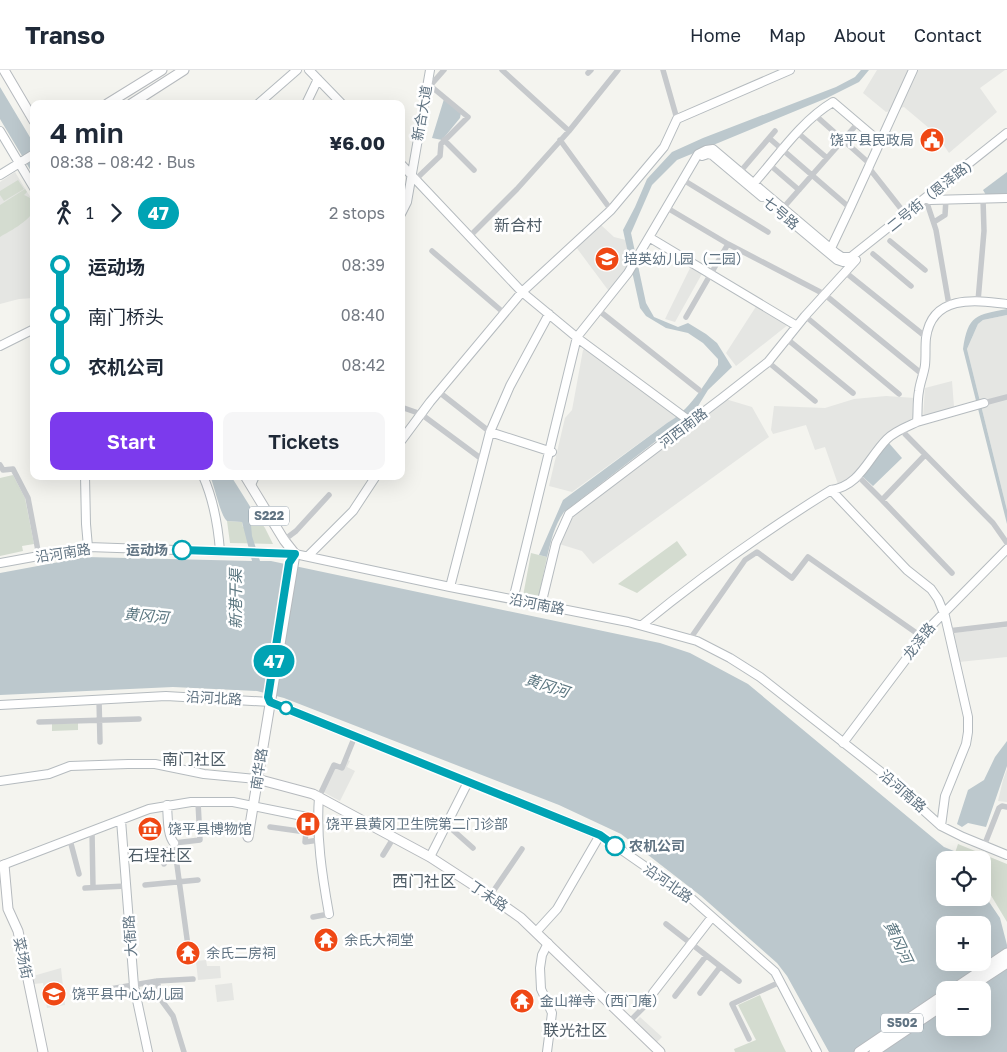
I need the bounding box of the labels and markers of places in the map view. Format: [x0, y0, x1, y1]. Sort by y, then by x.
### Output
public building icon: 饶平县民政局 [919, 127, 945, 153]
place label: 饶平县民政局 [830, 131, 914, 148]
school or university icon: 培英幼儿园（二园） [594, 246, 620, 272]
place label: 培英幼儿园（二园） [624, 250, 750, 267]
marker: 运动场 [172, 540, 192, 560]
place label: 运动场 [126, 541, 168, 558]
unlabelled marker [279, 701, 293, 715]
hospital icon: 饶平县黄冈卫生院第二门诊部 [295, 811, 321, 837]
place label: 饶平县黄冈卫生院第二门诊部 [326, 815, 508, 832]
museum icon: 饶平县博物馆 [137, 816, 163, 842]
place label: 饶平县博物馆 [168, 820, 252, 837]
marker: 农机公司 [605, 836, 625, 856]
place label: 农机公司 [629, 837, 685, 854]
temple icon: 余氏大祠堂 [313, 927, 339, 953]
place label: 余氏大祠堂 [344, 931, 414, 948]
temple icon: 余氏二房祠 [175, 940, 201, 966]
place label: 余氏二房祠 [206, 944, 276, 961]
school or university icon: 饶平县中心幼儿园 [41, 981, 67, 1007]
place label: 饶平县中心幼儿园 [72, 985, 184, 1002]
temple icon: 金山禅寺（西门庵） [509, 988, 535, 1014]
place label: 金山禅寺（西门庵） [540, 992, 666, 1009]

